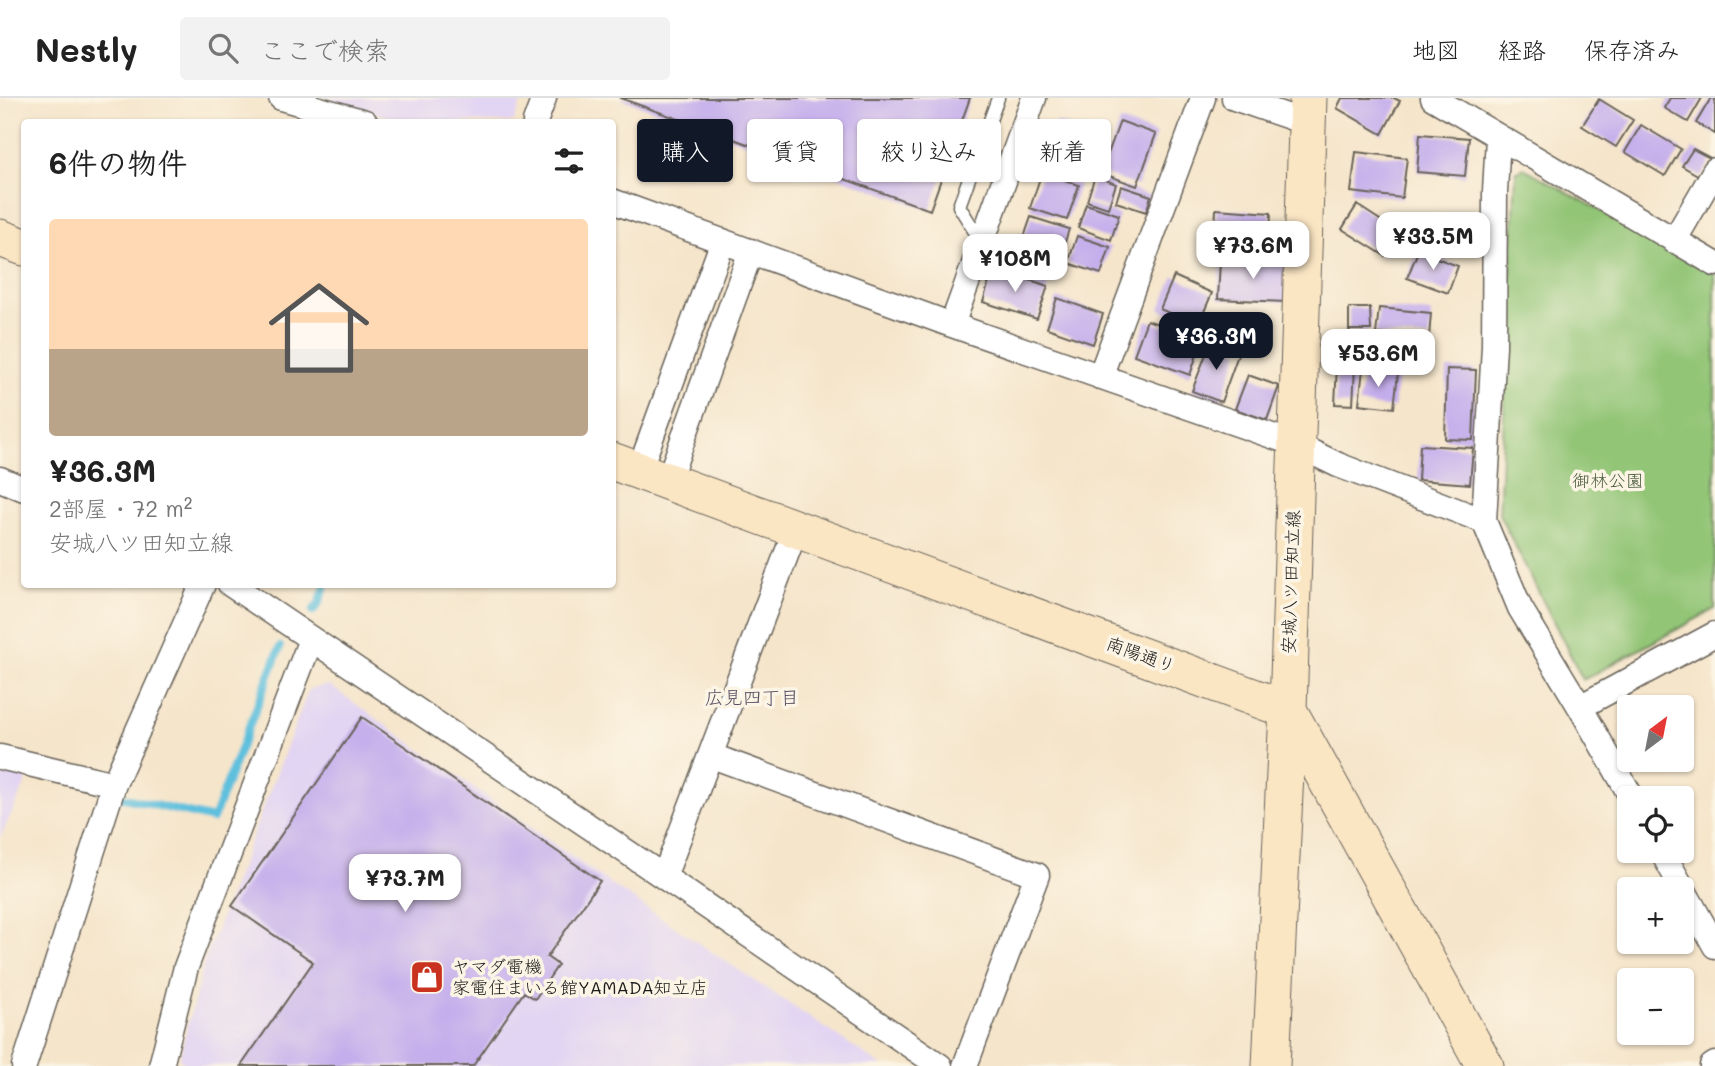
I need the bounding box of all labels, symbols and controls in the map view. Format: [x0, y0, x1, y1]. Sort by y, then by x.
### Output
search box [180, 17, 670, 80]
text: Nestly [35, 27, 138, 70]
icon: search [204, 29, 242, 67]
text: ここで検索 [260, 33, 390, 67]
text: 地図 [1412, 34, 1460, 65]
text: 経路 [1498, 34, 1546, 65]
text: 保存済み [1584, 34, 1680, 65]
chip: 購入 [637, 119, 733, 182]
chip: 賃貸 [747, 119, 843, 182]
chip: 絞り込み [857, 119, 1001, 182]
chip: 新着 [1015, 119, 1111, 182]
text: 6件の物件 [49, 142, 187, 182]
icon: filters [550, 142, 588, 180]
pin: ¥33.5M [1376, 212, 1490, 272]
text: ¥33.5M [1392, 220, 1474, 250]
pin: ¥73.6M [1196, 222, 1310, 281]
text: ¥73.6M [1212, 229, 1294, 259]
pin: ¥108M [966, 234, 1064, 294]
text: ¥108M [979, 242, 1051, 272]
icon: home [256, 265, 382, 391]
pin: ¥36.3M [1159, 313, 1273, 372]
text: ¥36.3M [1175, 320, 1257, 350]
pin: ¥53.6M [1321, 330, 1435, 389]
text: ¥53.6M [1337, 337, 1419, 367]
text: ¥36.3M [49, 450, 156, 490]
park label: 御林公園 [1572, 468, 1644, 492]
text: 2部屋 · 72 m² [49, 493, 193, 523]
street label: 安城八ツ田知立線 [1275, 510, 1305, 654]
text: 安城八ツ田知立線 [49, 527, 233, 557]
street label: 南陽通り [1103, 630, 1179, 678]
district label: 広見四丁目 [704, 684, 800, 709]
north arrow [1617, 695, 1694, 772]
map controls [1617, 695, 1694, 1045]
button: locate [1617, 786, 1694, 863]
pin: ¥73.7M [348, 854, 462, 914]
text: ¥73.7M [365, 862, 445, 892]
button: + [1617, 877, 1694, 954]
place label: ヤマダ電機 家電住まいる館YAMADA知立店 [452, 954, 708, 999]
shop icon: ヤマダ電機 家電住まいる館YAMADA知立店 [408, 958, 446, 996]
button: − [1617, 968, 1694, 1045]

